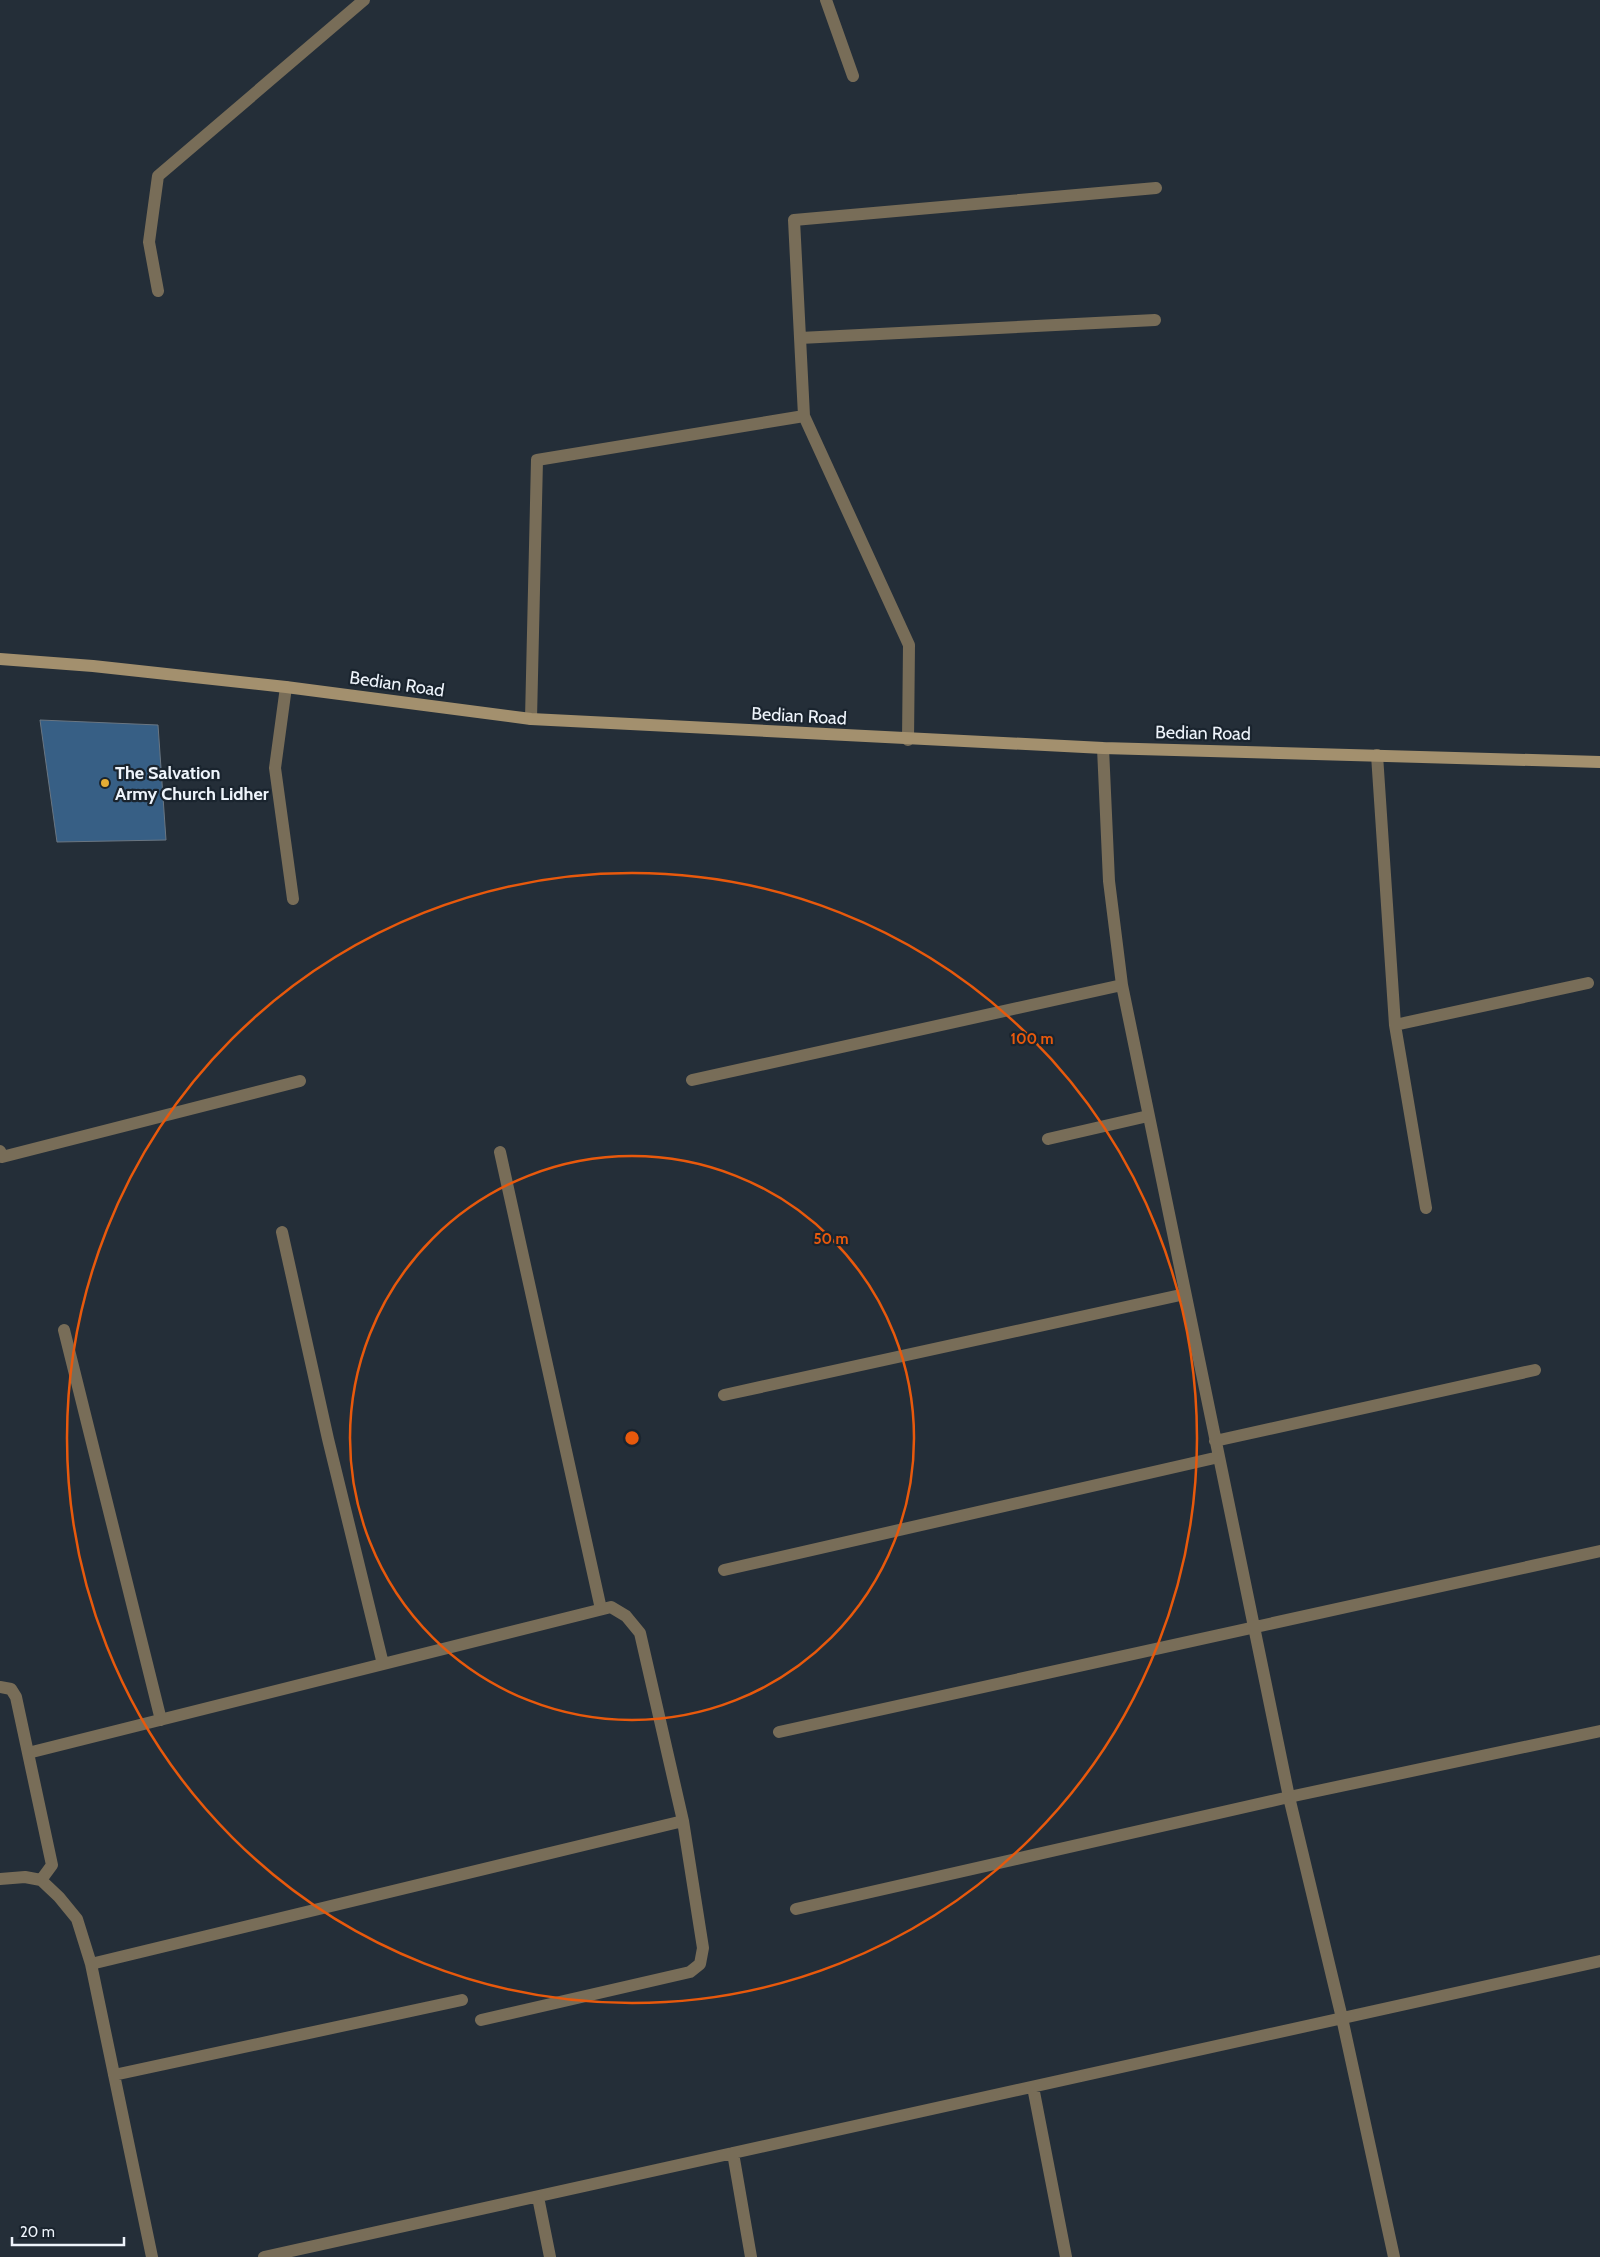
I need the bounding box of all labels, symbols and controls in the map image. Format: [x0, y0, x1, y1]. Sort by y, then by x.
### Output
street label: Bedian Road [348, 666, 446, 702]
street label: Bedian Road [751, 703, 847, 729]
street label: Bedian Road [1155, 721, 1251, 745]
place label: The Salvation Army Church Lidher [115, 762, 269, 805]
marker: The Salvation Army Church Lidher [99, 777, 111, 789]
text: 100 m [1010, 1030, 1054, 1048]
text: 50 m [813, 1230, 849, 1248]
centre of rings [623, 1429, 641, 1447]
scale bar [12, 2214, 125, 2246]
text: 20 m [20, 2223, 55, 2241]

